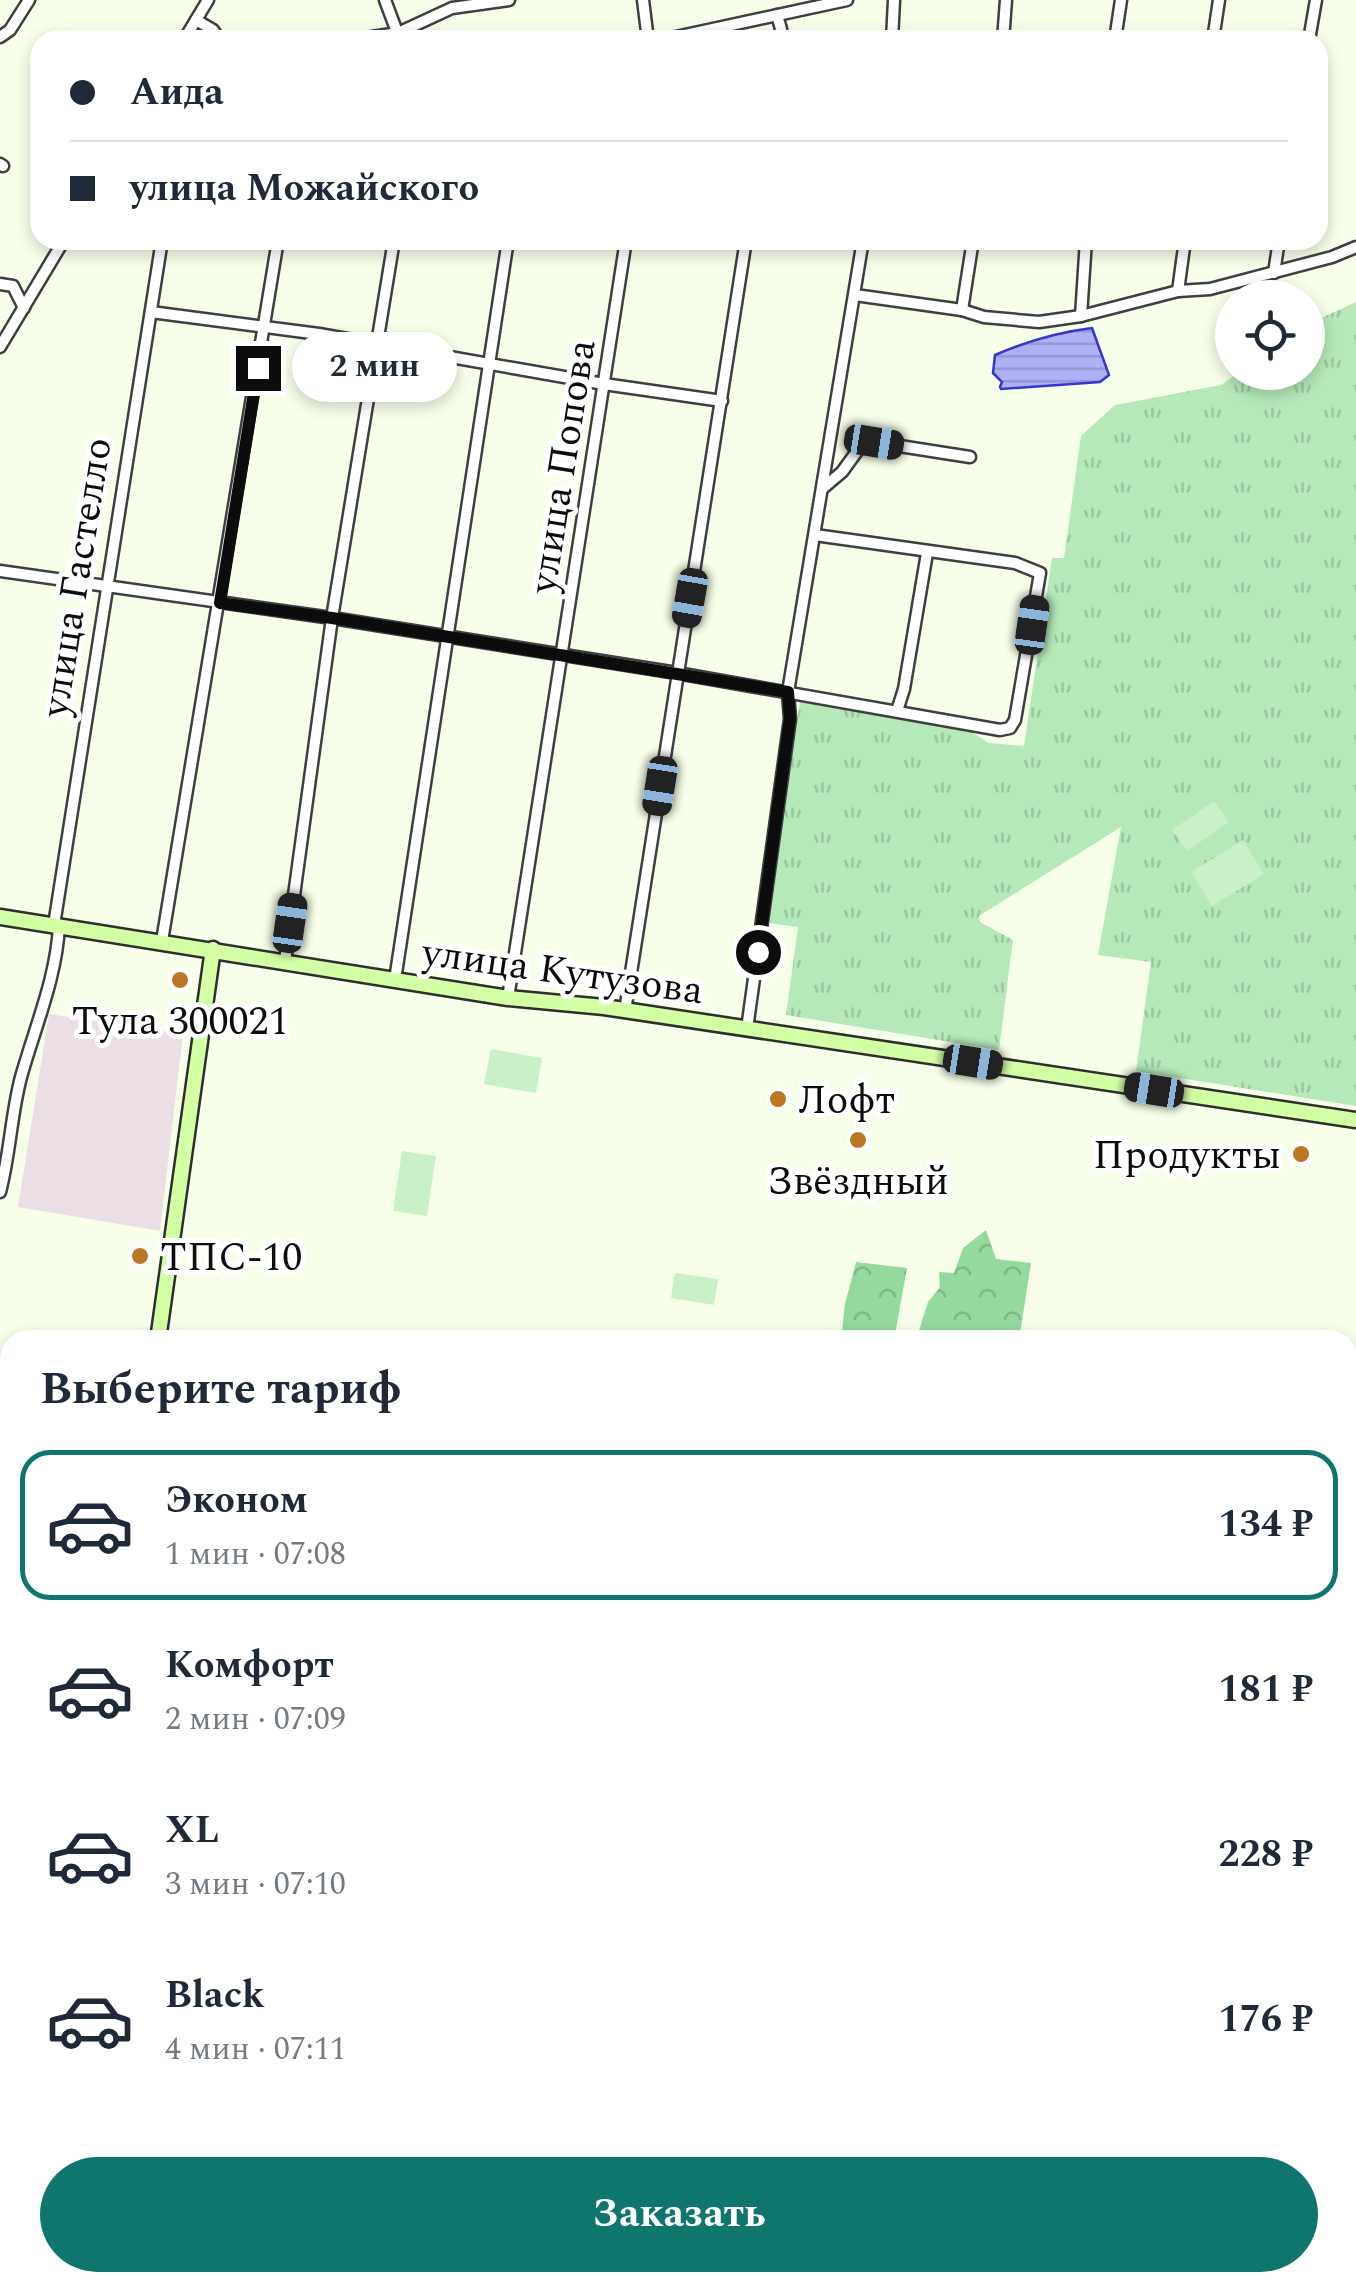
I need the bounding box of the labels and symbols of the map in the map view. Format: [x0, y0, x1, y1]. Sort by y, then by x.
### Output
callout: 2 мин [293, 333, 458, 403]
street label: улица Попова [513, 335, 614, 599]
route end [236, 346, 281, 391]
car [842, 422, 906, 462]
street label: улица Гастелло [25, 433, 130, 722]
car [670, 566, 710, 630]
car [1013, 593, 1051, 657]
car [640, 754, 680, 818]
car [271, 891, 309, 955]
street label: улица Кутузова [417, 922, 708, 1022]
route start [736, 930, 781, 975]
marker: Тула 300021 [169, 969, 191, 991]
place label: Тула 300021 [71, 992, 289, 1053]
car [941, 1042, 1005, 1082]
car [1122, 1070, 1186, 1110]
place label: Лофт [798, 1071, 895, 1132]
marker: Лофт [767, 1088, 789, 1110]
place label: Продукты [1093, 1126, 1281, 1187]
marker: Звёздный [847, 1129, 869, 1151]
marker: Продукты [1290, 1143, 1312, 1165]
place label: Звёздный [767, 1152, 949, 1213]
place label: ТПС-10 [160, 1228, 302, 1289]
marker: ТПС-10 [129, 1245, 151, 1267]

